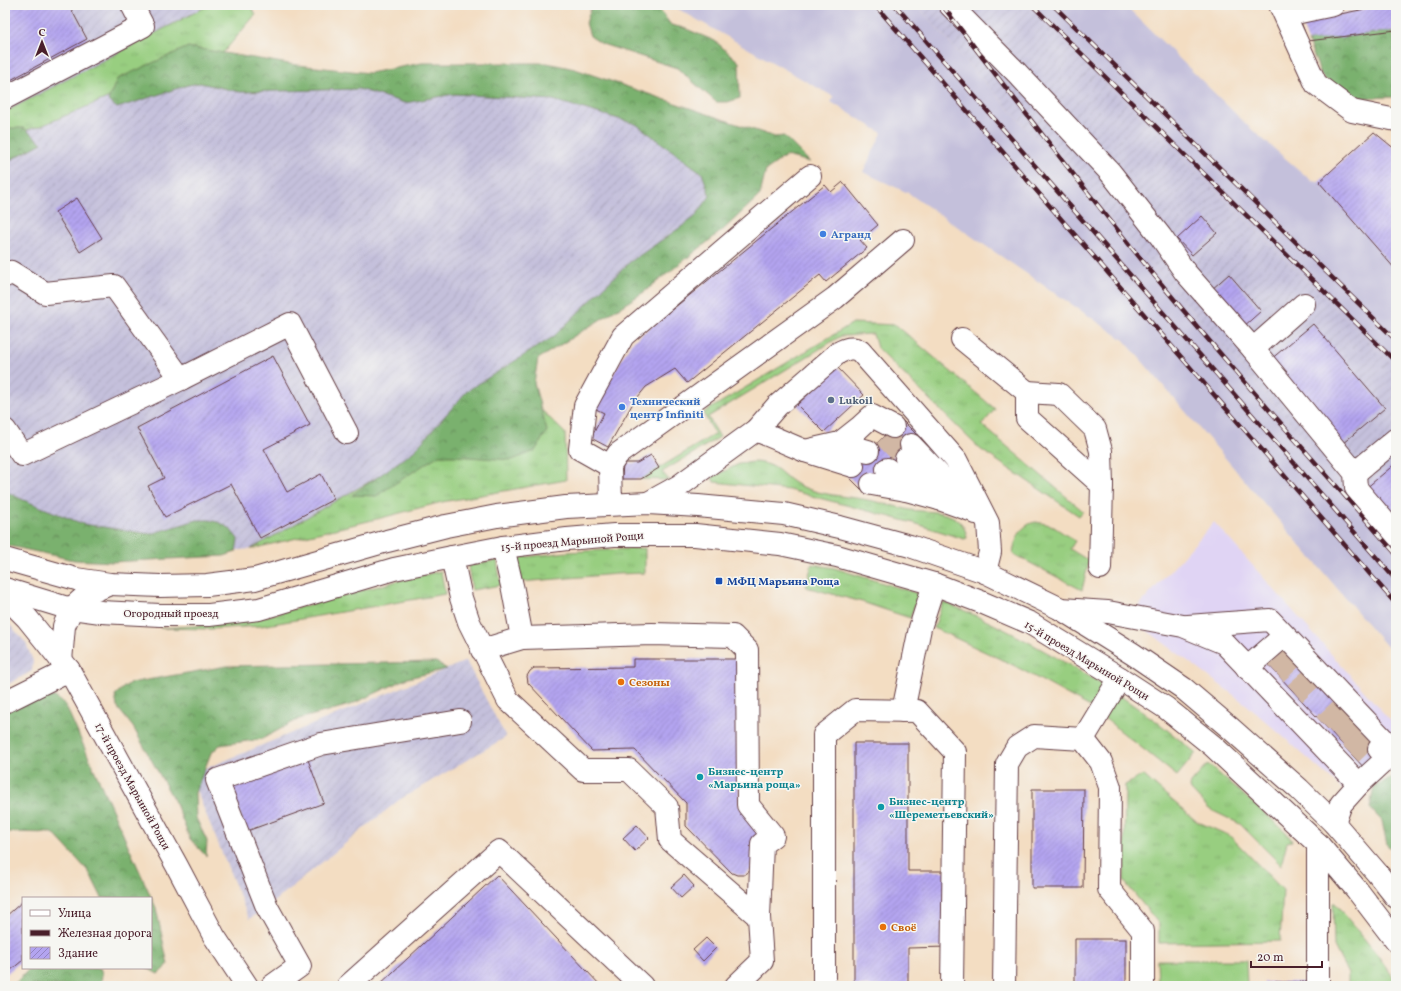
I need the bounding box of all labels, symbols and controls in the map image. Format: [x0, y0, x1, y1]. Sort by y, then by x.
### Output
north arrow [22, 22, 62, 62]
text: С [38, 26, 46, 41]
place label: Агранд [831, 228, 871, 243]
marker: Агранд [818, 229, 828, 239]
place label: Lukoil [839, 394, 873, 409]
place label: Технический центр Infiniti [630, 395, 704, 423]
marker: Lukoil [826, 395, 836, 405]
marker: Технический центр Infiniti [617, 402, 627, 412]
street label: 15-й проезд Марьиной Рощи [500, 529, 645, 556]
place label: МФЦ Марьина Роща [727, 575, 840, 590]
marker: МФЦ Марьина Роща [714, 576, 724, 586]
street label: Огородный проезд [123, 607, 219, 622]
street label: 15-й проезд Марьиной Рощи [1021, 618, 1152, 705]
place label: Сезоны [629, 676, 670, 691]
marker: Сезоны [616, 677, 626, 687]
street label: 17-й проезд Марьиной Рощи [90, 721, 173, 853]
place label: Бизнес-центр «Марьина роща» [708, 765, 801, 793]
marker: Бизнес-центр «Марьина роща» [695, 772, 705, 782]
place label: Бизнес-центр «Шереметьевский» [889, 795, 994, 823]
marker: Бизнес-центр «Шереметьевский» [876, 802, 886, 812]
legend [22, 897, 152, 969]
text: Улица [58, 906, 91, 922]
place label: Своё [891, 921, 917, 936]
marker: Своё [878, 922, 888, 932]
text: Железная дорога [58, 926, 152, 942]
scale bar [1251, 943, 1322, 969]
text: Здание [58, 946, 98, 962]
text: 20 m [1257, 950, 1284, 966]

